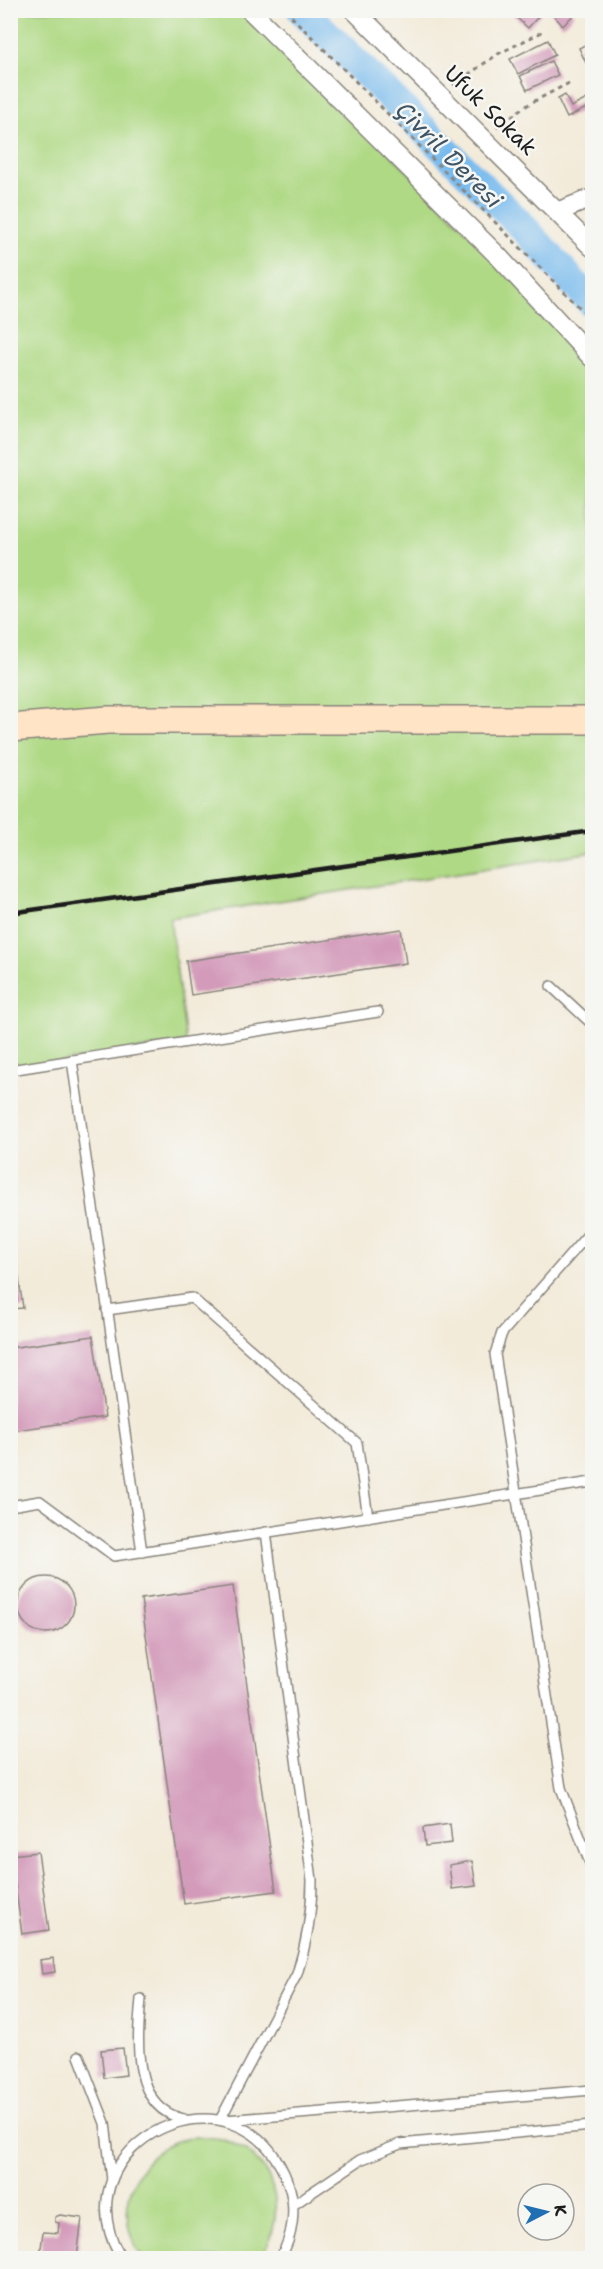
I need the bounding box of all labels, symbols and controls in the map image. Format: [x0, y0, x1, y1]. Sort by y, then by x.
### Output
street label: Ufuk Sokak [438, 59, 543, 162]
water label: Çivril Deresi [388, 94, 510, 216]
north arrow [516, 2182, 576, 2242]
text: K [549, 2204, 571, 2217]

